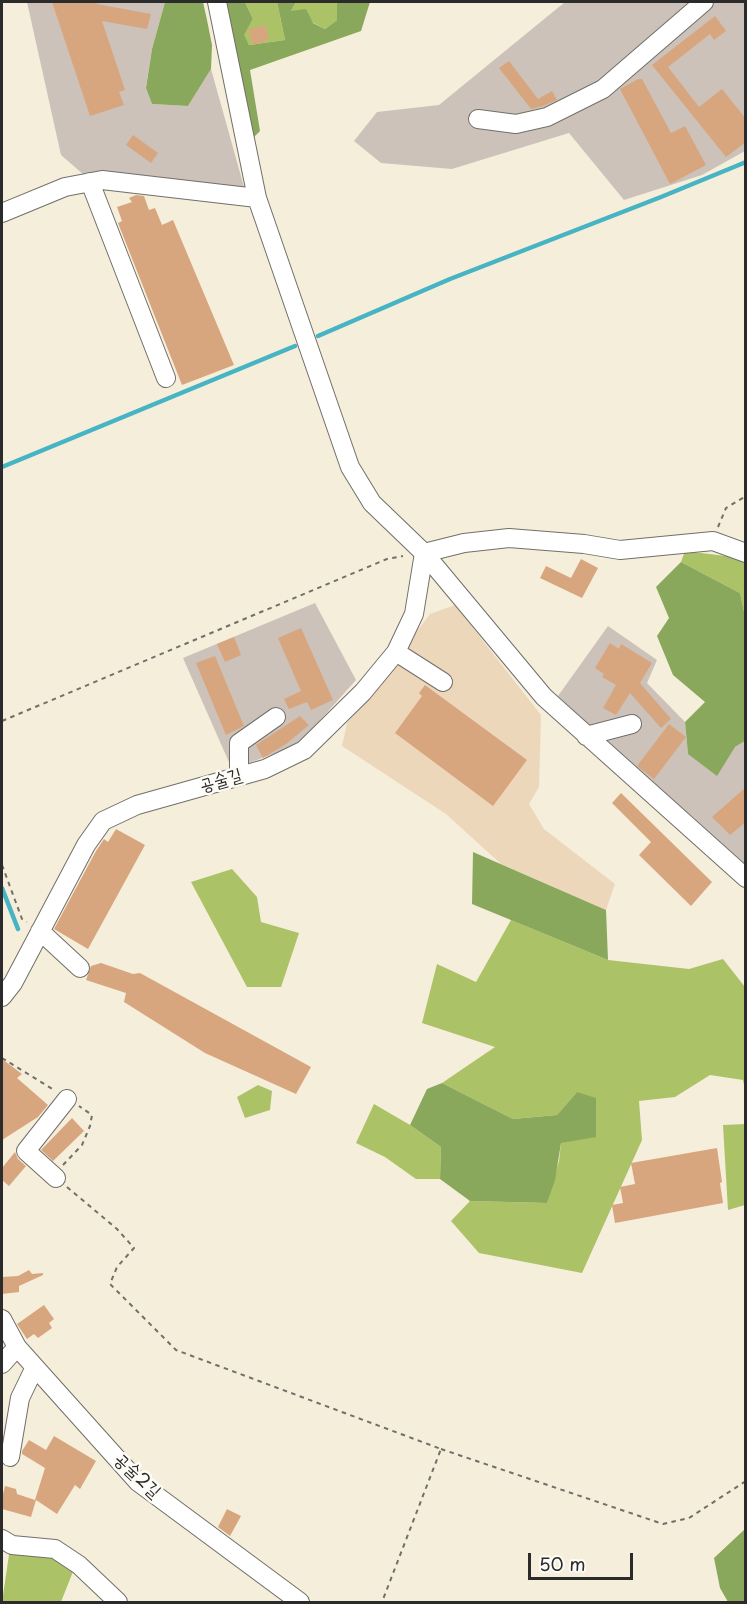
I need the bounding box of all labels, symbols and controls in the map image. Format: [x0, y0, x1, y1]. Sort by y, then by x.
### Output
street label: 공술길 [197, 765, 245, 797]
street label: 공술2길 [109, 1449, 165, 1503]
scale bar [531, 1541, 636, 1579]
text: 50 m [539, 1550, 586, 1577]

